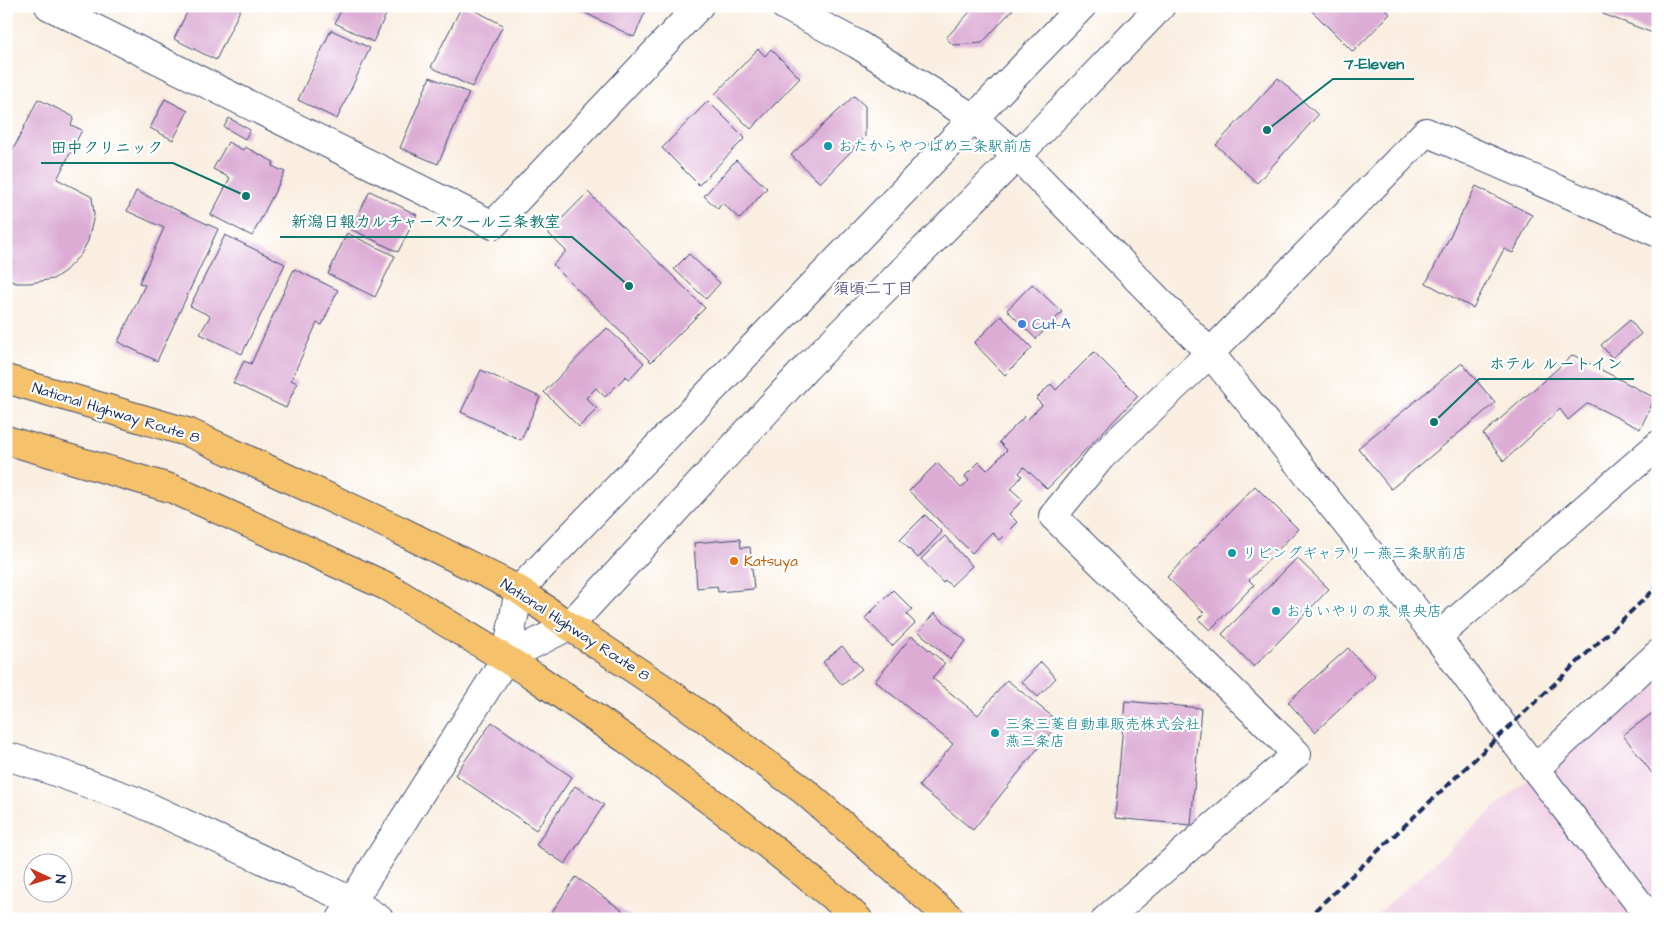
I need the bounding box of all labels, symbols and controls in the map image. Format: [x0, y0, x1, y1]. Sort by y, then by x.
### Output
callout: 7-Eleven [1333, 48, 1414, 79]
text: 7-Eleven [1343, 53, 1404, 75]
callout: 田中クリニック [41, 132, 173, 163]
place label: おたからやつばめ三条駅前店 [838, 136, 1033, 157]
text: 田中クリニック [51, 137, 163, 159]
marker: おたからやつばめ三条駅前店 [822, 140, 834, 152]
callout: 新潟日報カルチャースクール三条教室 [280, 206, 572, 237]
text: 新潟日報カルチャースクール三条教室 [291, 211, 561, 233]
district label: 須頃二丁目 [833, 278, 913, 300]
place label: Cut-A [1032, 314, 1071, 335]
marker: Cut-A [1016, 318, 1028, 330]
callout: ホテル ルートイン [1479, 348, 1634, 379]
text: ホテル ルートイン [1489, 353, 1623, 375]
street label: National Highway Route 8 [29, 377, 203, 450]
place label: リビングギャラリー燕三条駅前店 [1242, 543, 1467, 564]
marker: リビングギャラリー燕三条駅前店 [1226, 547, 1238, 559]
place label: Katsuya [744, 551, 798, 573]
marker: Katsuya [728, 555, 740, 567]
street label: National Highway Route 8 [496, 574, 654, 687]
place label: おもいやりの泉 県央店 [1286, 601, 1442, 622]
marker: おもいやりの泉 県央店 [1270, 605, 1282, 617]
place label: 三条三菱自動車販売株式会社 燕三条店 [1005, 714, 1200, 752]
marker: 三条三菱自動車販売株式会社 燕三条店 [989, 727, 1001, 739]
north arrow [22, 852, 72, 902]
text: N [50, 874, 70, 884]

